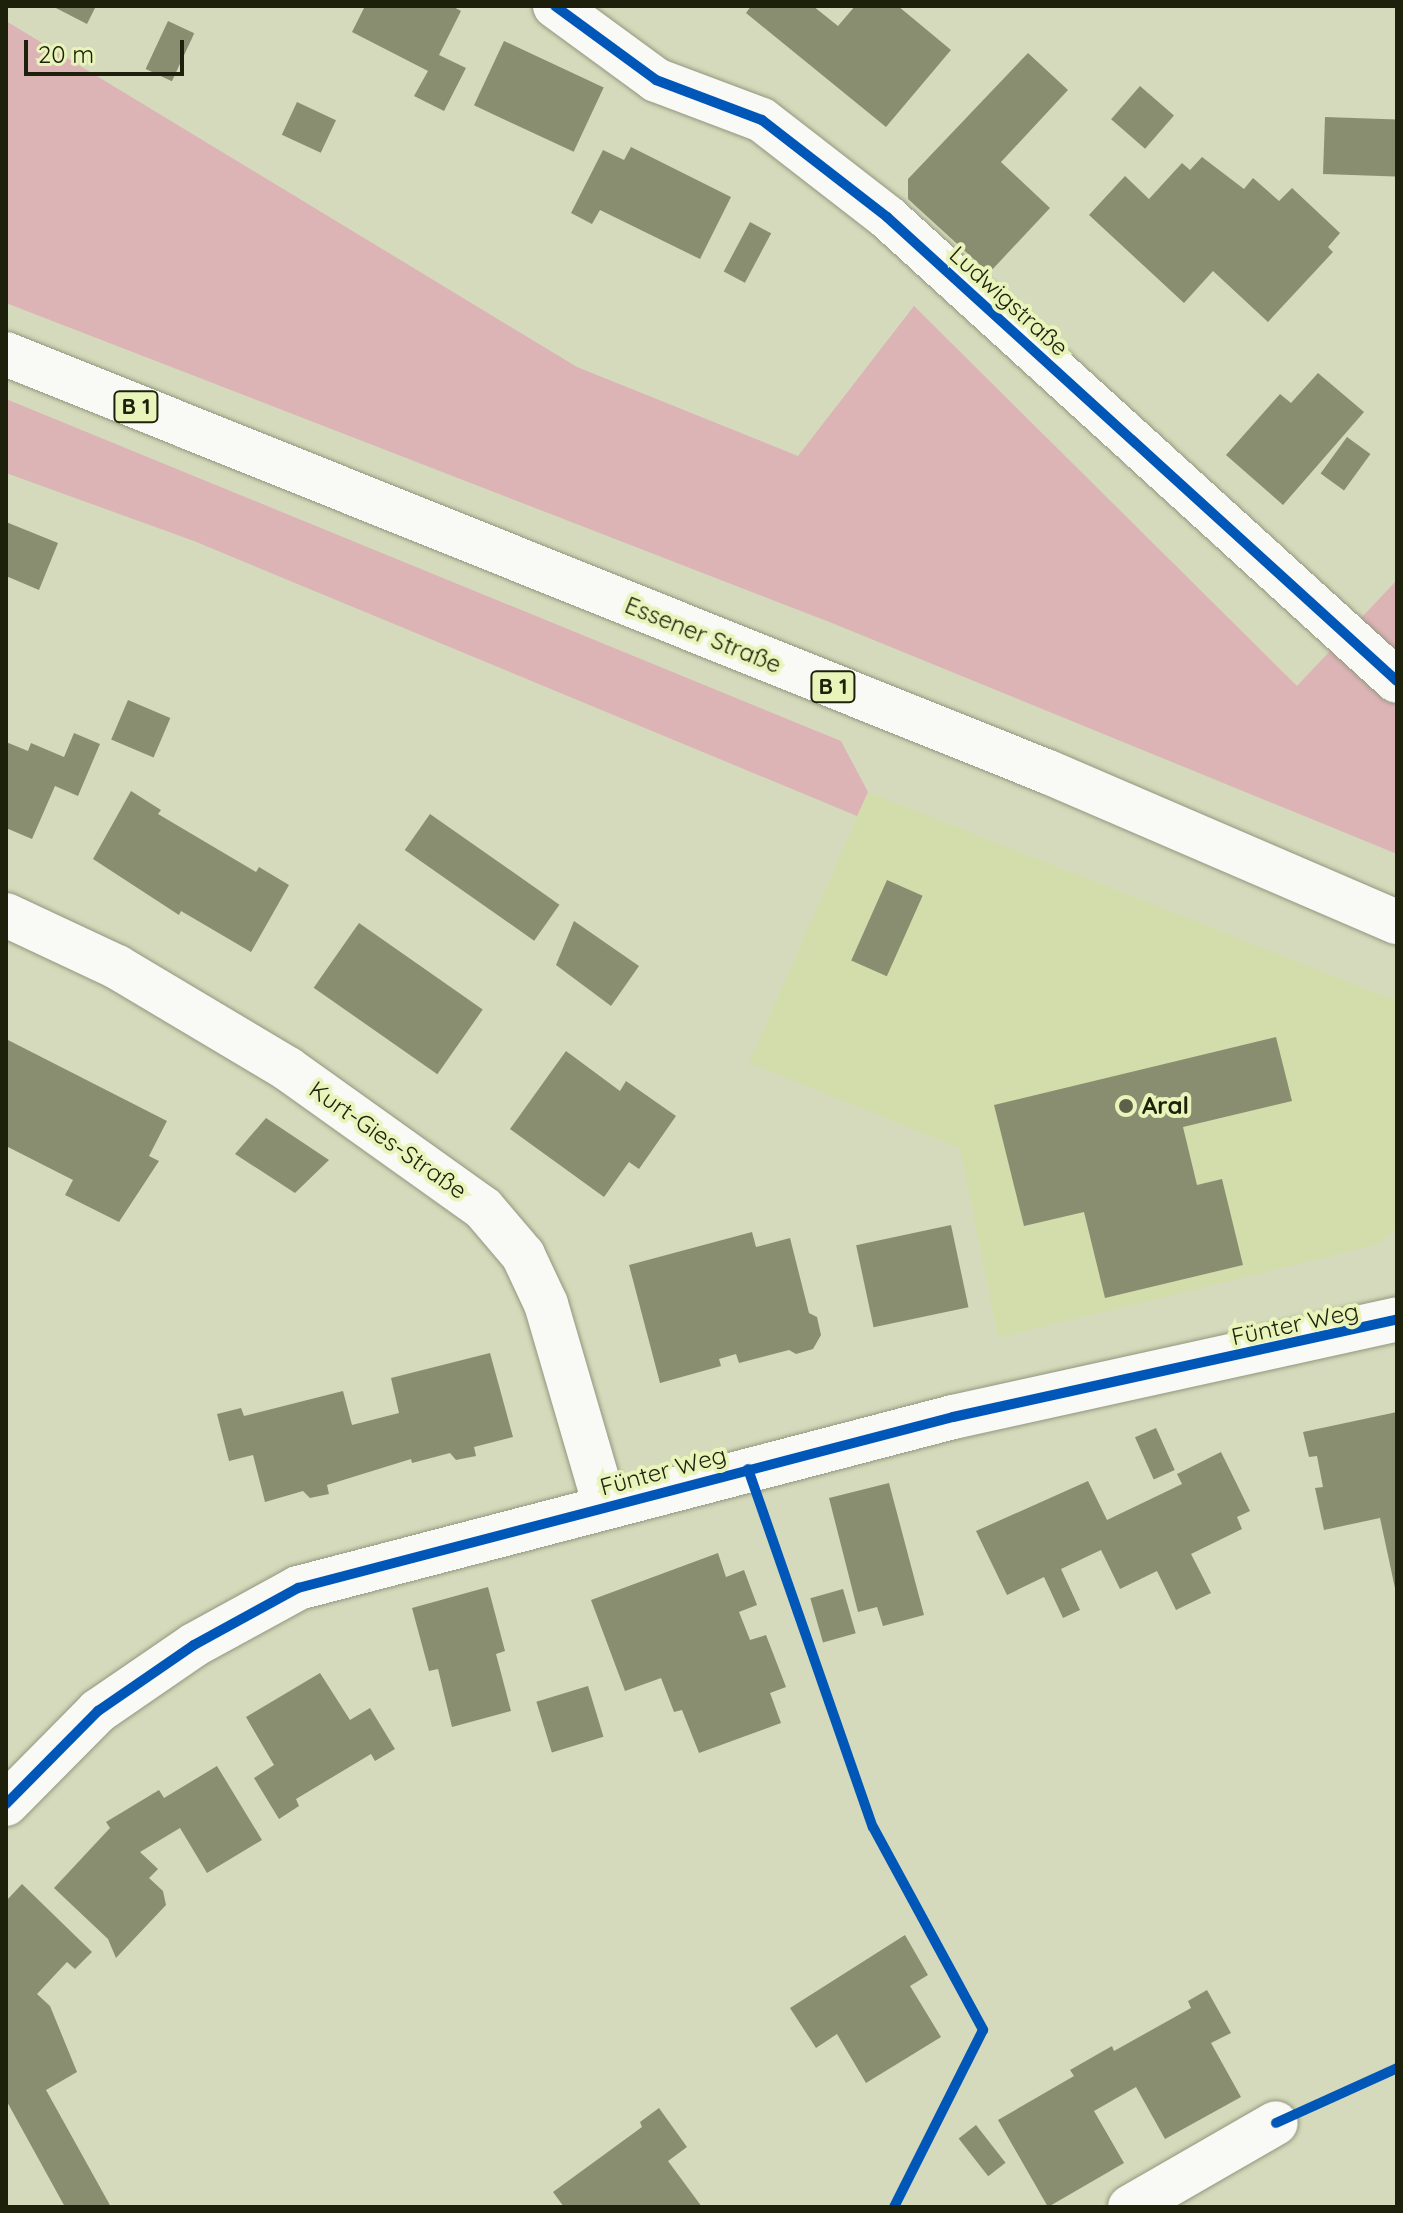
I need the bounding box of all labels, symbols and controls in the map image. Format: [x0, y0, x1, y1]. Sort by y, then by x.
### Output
scale bar [28, 24, 188, 74]
text: 20 m [38, 39, 94, 69]
street label: Ludwigstraße [944, 240, 1074, 362]
road number: B 1 [112, 389, 160, 425]
street label: Essener Straße [621, 591, 785, 679]
road number: B 1 [809, 669, 857, 705]
street label: Kurt-Gies-Straße [304, 1075, 472, 1205]
place label: Aral [1142, 1092, 1189, 1120]
marker: Aral [1117, 1097, 1135, 1115]
street label: Fünter Weg [1229, 1296, 1361, 1352]
street label: Fünter Weg [597, 1440, 729, 1502]

